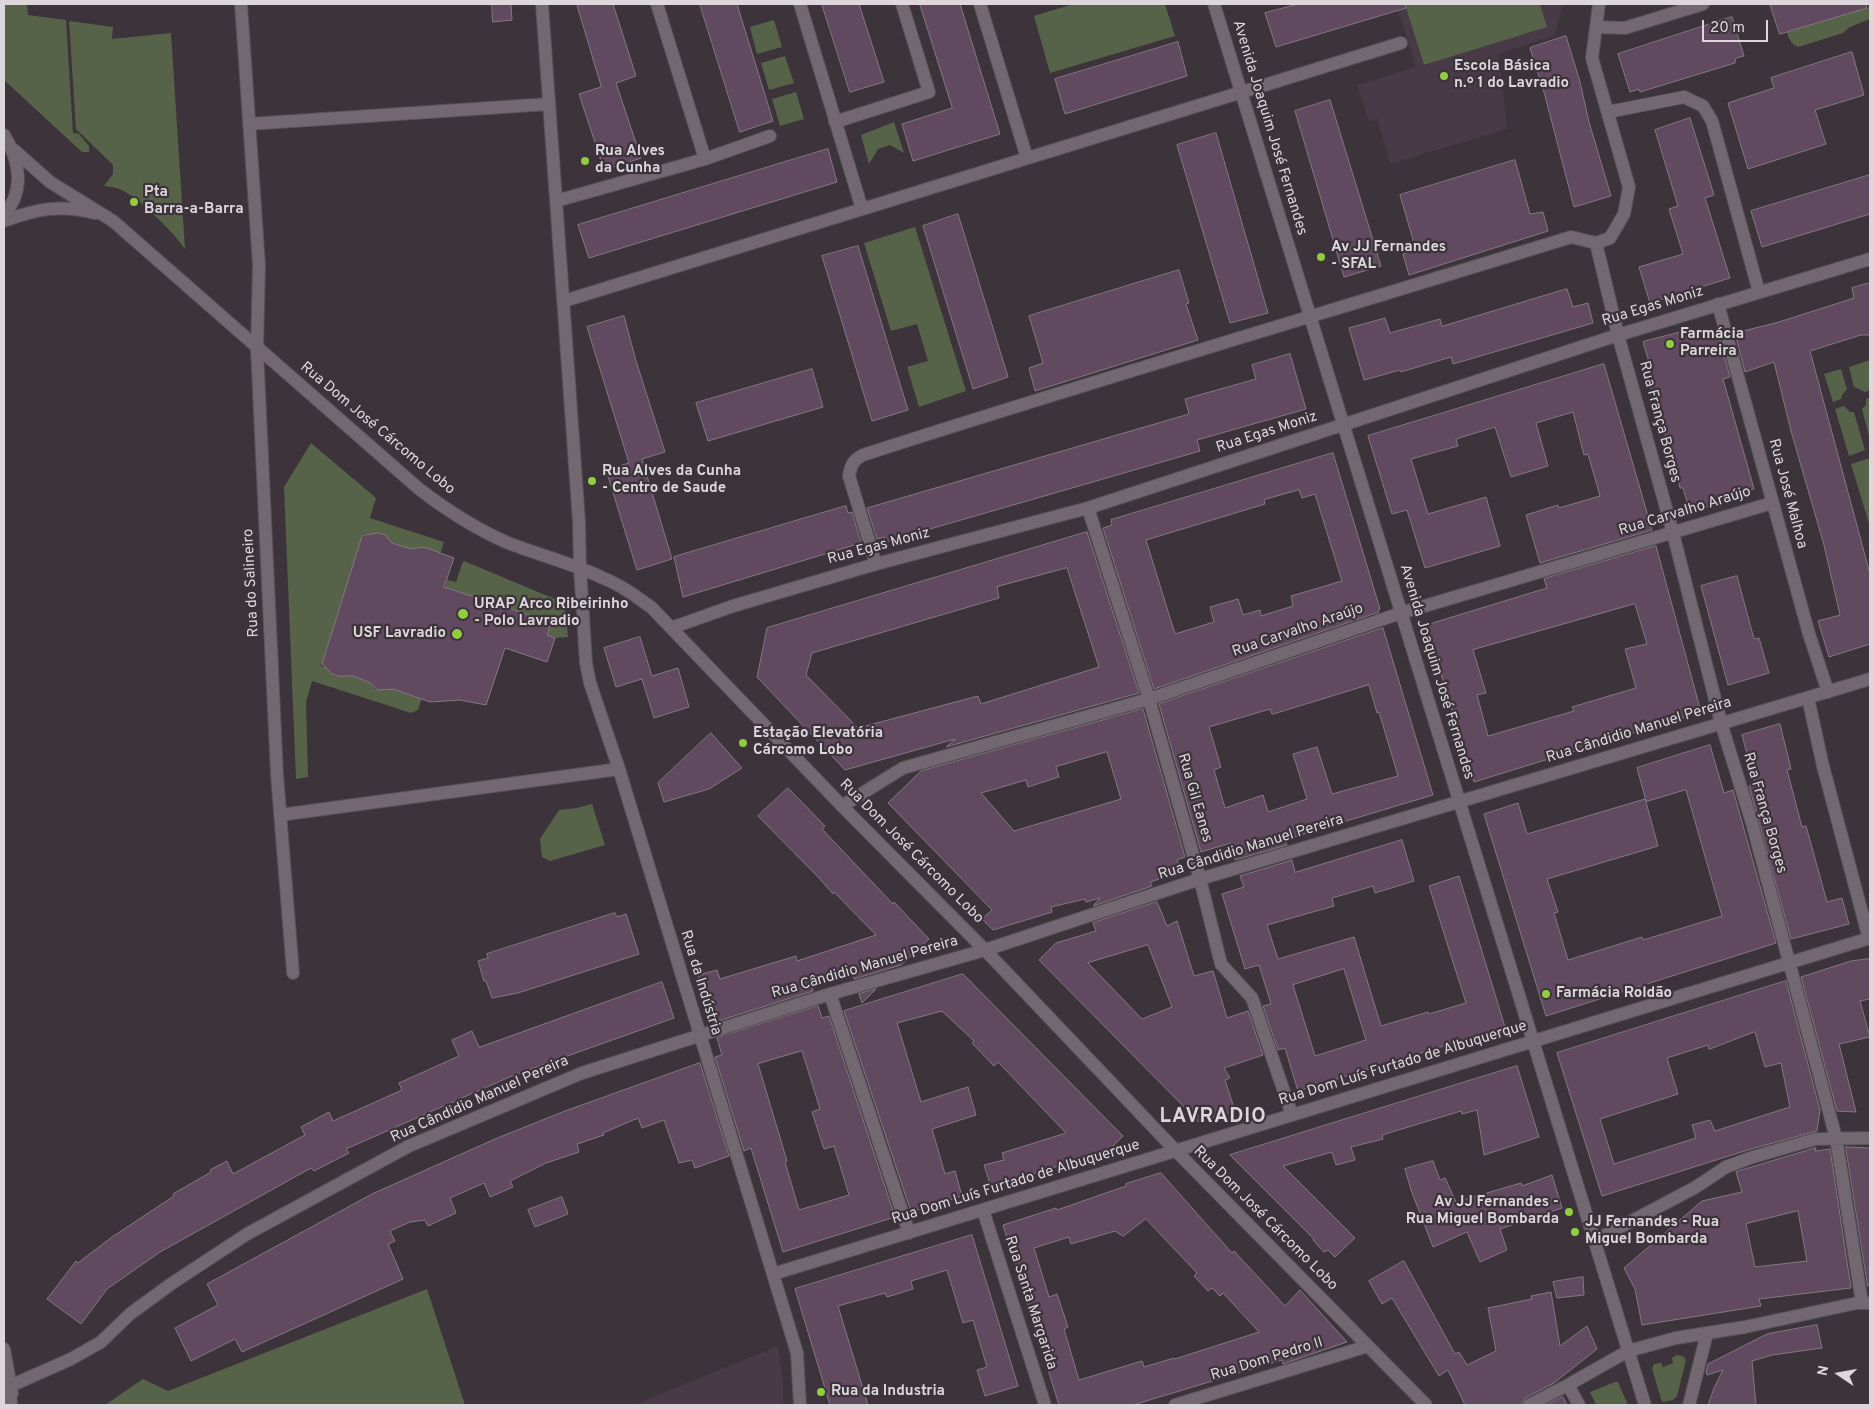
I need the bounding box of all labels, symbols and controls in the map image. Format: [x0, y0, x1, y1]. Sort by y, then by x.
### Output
scale bar [1704, 10, 1770, 42]
street label: Avenida Joaquim José Fernandes [1228, 18, 1310, 238]
text: 20 m [1710, 19, 1745, 38]
place label: Escola Básica n.º 1 do Lavradio [1454, 58, 1569, 93]
marker: Escola Básica n.º 1 do Lavradio [1438, 70, 1450, 82]
place label: Rua Alves da Cunha [595, 143, 665, 178]
marker: Rua Alves da Cunha [579, 155, 591, 167]
place label: Pta Barra-a-Barra [144, 184, 243, 219]
marker: Pta Barra-a-Barra [128, 196, 140, 208]
place label: Av JJ Fernandes - SFAL [1331, 239, 1446, 274]
marker: Av JJ Fernandes - SFAL [1315, 251, 1327, 263]
street label: Rua Egas Moniz [1600, 283, 1706, 331]
place label: Farmácia Parreira [1680, 326, 1744, 361]
marker: Farmácia Parreira [1664, 338, 1676, 350]
street label: Rua Dom José Cárcomo Lobo [296, 359, 458, 499]
street label: Rua França Borges [1634, 359, 1684, 485]
street label: Rua Egas Moniz [1214, 408, 1320, 458]
street label: Rua José Malhoa [1764, 437, 1810, 551]
place label: Rua Alves da Cunha - Centro de Saude [602, 463, 741, 498]
marker: Rua Alves da Cunha - Centro de Saude [586, 475, 598, 487]
street label: Rua Carvalho Araújo [1617, 483, 1753, 541]
street label: Rua Egas Moniz [826, 525, 932, 569]
street label: Rua do Salineiro [240, 528, 264, 638]
street label: Avenida Joaquim José Fernandes [1395, 562, 1477, 782]
place label: URAP Arco Ribeirinho - Polo Lavradio [474, 596, 628, 631]
street label: Rua Carvalho Araújo [1230, 600, 1366, 662]
marker: URAP Arco Ribeirinho - Polo Lavradio [456, 607, 470, 621]
place label: USF Lavradio [353, 625, 446, 643]
marker: USF Lavradio [450, 627, 464, 641]
street label: Rua Cândidio Manuel Pereira [1544, 694, 1734, 768]
place label: Estação Elevatória Cárcomo Lobo [753, 725, 883, 760]
marker: Estação Elevatória Cárcomo Lobo [737, 737, 749, 749]
street label: Rua França Borges [1738, 750, 1790, 876]
street label: Rua Gil Eanes [1173, 751, 1215, 845]
street label: Rua Dom José Cárcomo Lobo [835, 776, 987, 928]
street label: Rua Cândidio Manuel Pereira [1156, 811, 1346, 885]
street label: Rua da Indústria [675, 928, 725, 1038]
street label: Rua Cândidio Manuel Pereira [770, 933, 960, 1003]
place label: Farmácia Roldão [1556, 985, 1672, 1003]
marker: Farmácia Roldão [1540, 988, 1552, 1000]
street label: Rua Dom Luís Furtado de Albuquerque [1277, 1018, 1529, 1110]
street label: Rua Cândidio Manuel Pereira [388, 1053, 572, 1147]
district label: LAVRADIO [1158, 1106, 1268, 1130]
street label: Rua Dom Luís Furtado de Albuquerque [890, 1137, 1142, 1229]
street label: Rua Dom José Cárcomo Lobo [1189, 1143, 1341, 1295]
place label: Av JJ Fernandes - Rua Miguel Bombarda [1406, 1194, 1559, 1229]
marker: Av JJ Fernandes - Rua Miguel Bombarda [1563, 1206, 1575, 1218]
place label: JJ Fernandes - Rua Miguel Bombarda [1585, 1214, 1719, 1249]
marker: JJ Fernandes - Rua Miguel Bombarda [1569, 1226, 1581, 1238]
street label: Rua Santa Margarida [1000, 1234, 1060, 1372]
street label: Rua Dom Pedro II [1209, 1334, 1325, 1386]
north arrow [1814, 1349, 1864, 1399]
text: N [1814, 1364, 1833, 1377]
place label: Rua da Industria [831, 1383, 945, 1401]
marker: Rua da Industria [815, 1386, 827, 1398]

